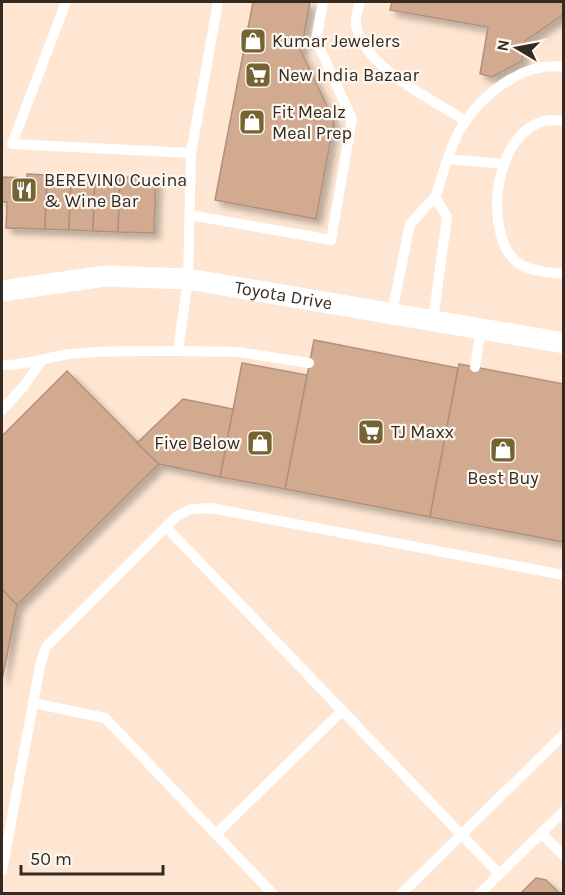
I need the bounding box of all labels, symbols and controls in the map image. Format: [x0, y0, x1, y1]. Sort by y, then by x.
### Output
north arrow [487, 18, 547, 78]
shop icon: Kumar Jewelers [238, 26, 268, 56]
place label: Kumar Jewelers [272, 30, 400, 52]
text: N [492, 38, 513, 53]
supermarket icon: New India Bazaar [243, 60, 273, 90]
place label: New India Bazaar [278, 64, 419, 86]
place label: Fit Mealz Meal Prep [272, 101, 352, 144]
shop icon: Fit Mealz Meal Prep [237, 107, 267, 137]
place label: BEREVINO Cucina & Wine Bar [44, 169, 187, 212]
restaurant icon: BEREVINO Cucina & Wine Bar [9, 175, 39, 205]
street label: Toyota Drive [233, 276, 334, 314]
supermarket icon: TJ Maxx [356, 417, 386, 447]
place label: TJ Maxx [391, 421, 454, 443]
shop icon: Five Below [245, 428, 275, 458]
place label: Five Below [154, 432, 240, 454]
shop icon: Best Buy [488, 435, 518, 465]
place label: Best Buy [467, 467, 539, 489]
scale bar [21, 838, 164, 876]
text: 50 m [30, 848, 72, 870]

